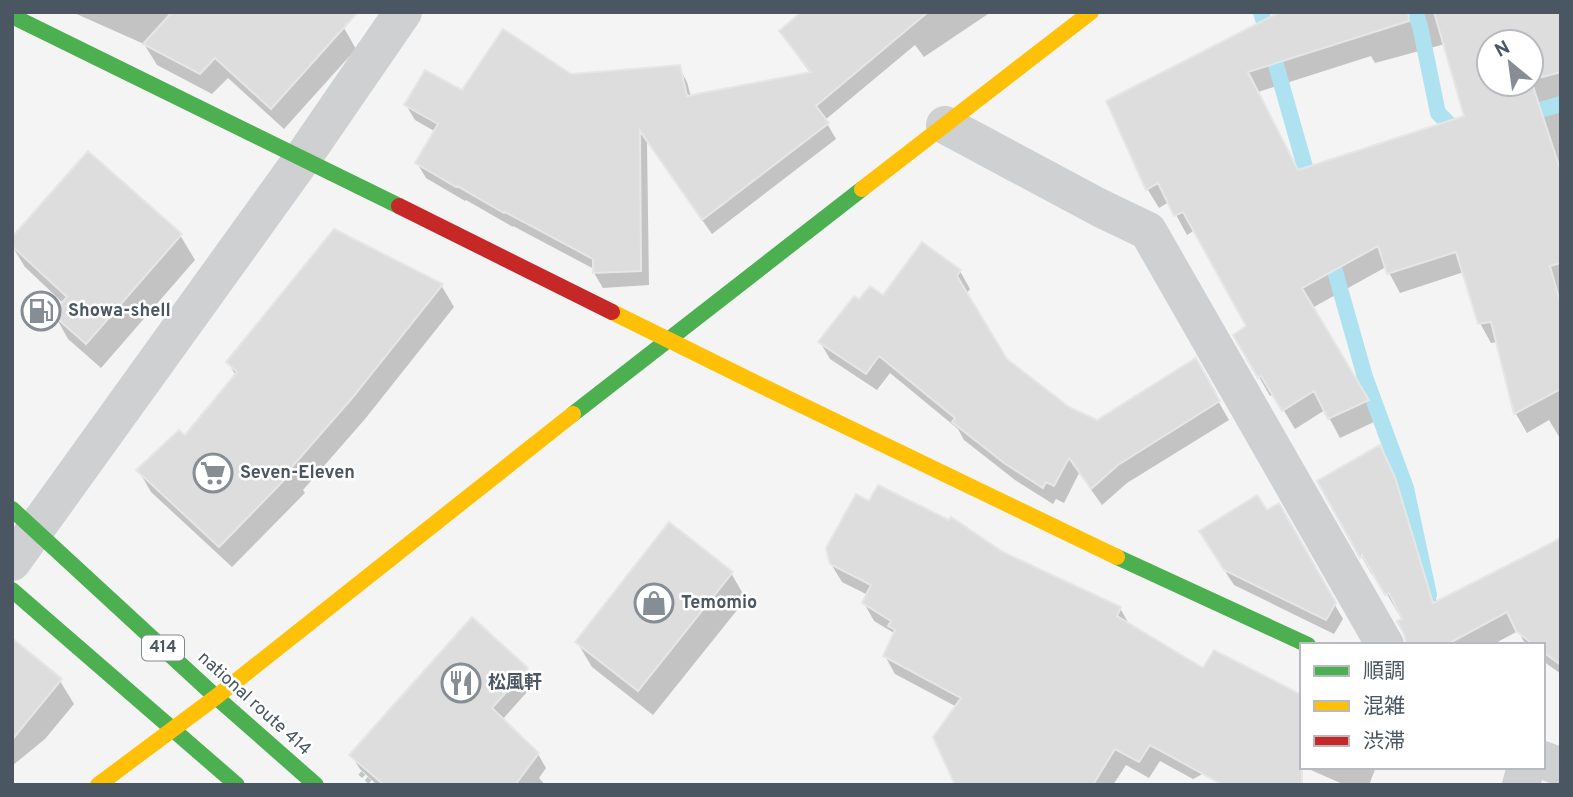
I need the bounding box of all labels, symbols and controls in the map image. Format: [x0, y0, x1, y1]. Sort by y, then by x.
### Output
north arrow [1475, 28, 1545, 98]
text: N [1491, 36, 1515, 64]
fuel station icon: Showa-shell [20, 290, 62, 332]
place label: Showa-shell [68, 300, 171, 323]
supermarket icon: Seven-Eleven [192, 452, 234, 494]
place label: Seven-Eleven [240, 462, 355, 485]
shop icon: Temomio [633, 582, 675, 624]
place label: Temomio [681, 592, 757, 615]
road number: 414 [142, 636, 184, 660]
legend [1300, 643, 1545, 769]
street label: national route 414 [192, 647, 316, 761]
text: 順調 [1363, 659, 1405, 686]
restaurant icon: 松風軒 [440, 662, 482, 704]
place label: 松風軒 [488, 672, 542, 695]
text: 混雑 [1363, 694, 1405, 721]
text: 渋滞 [1363, 729, 1405, 756]

